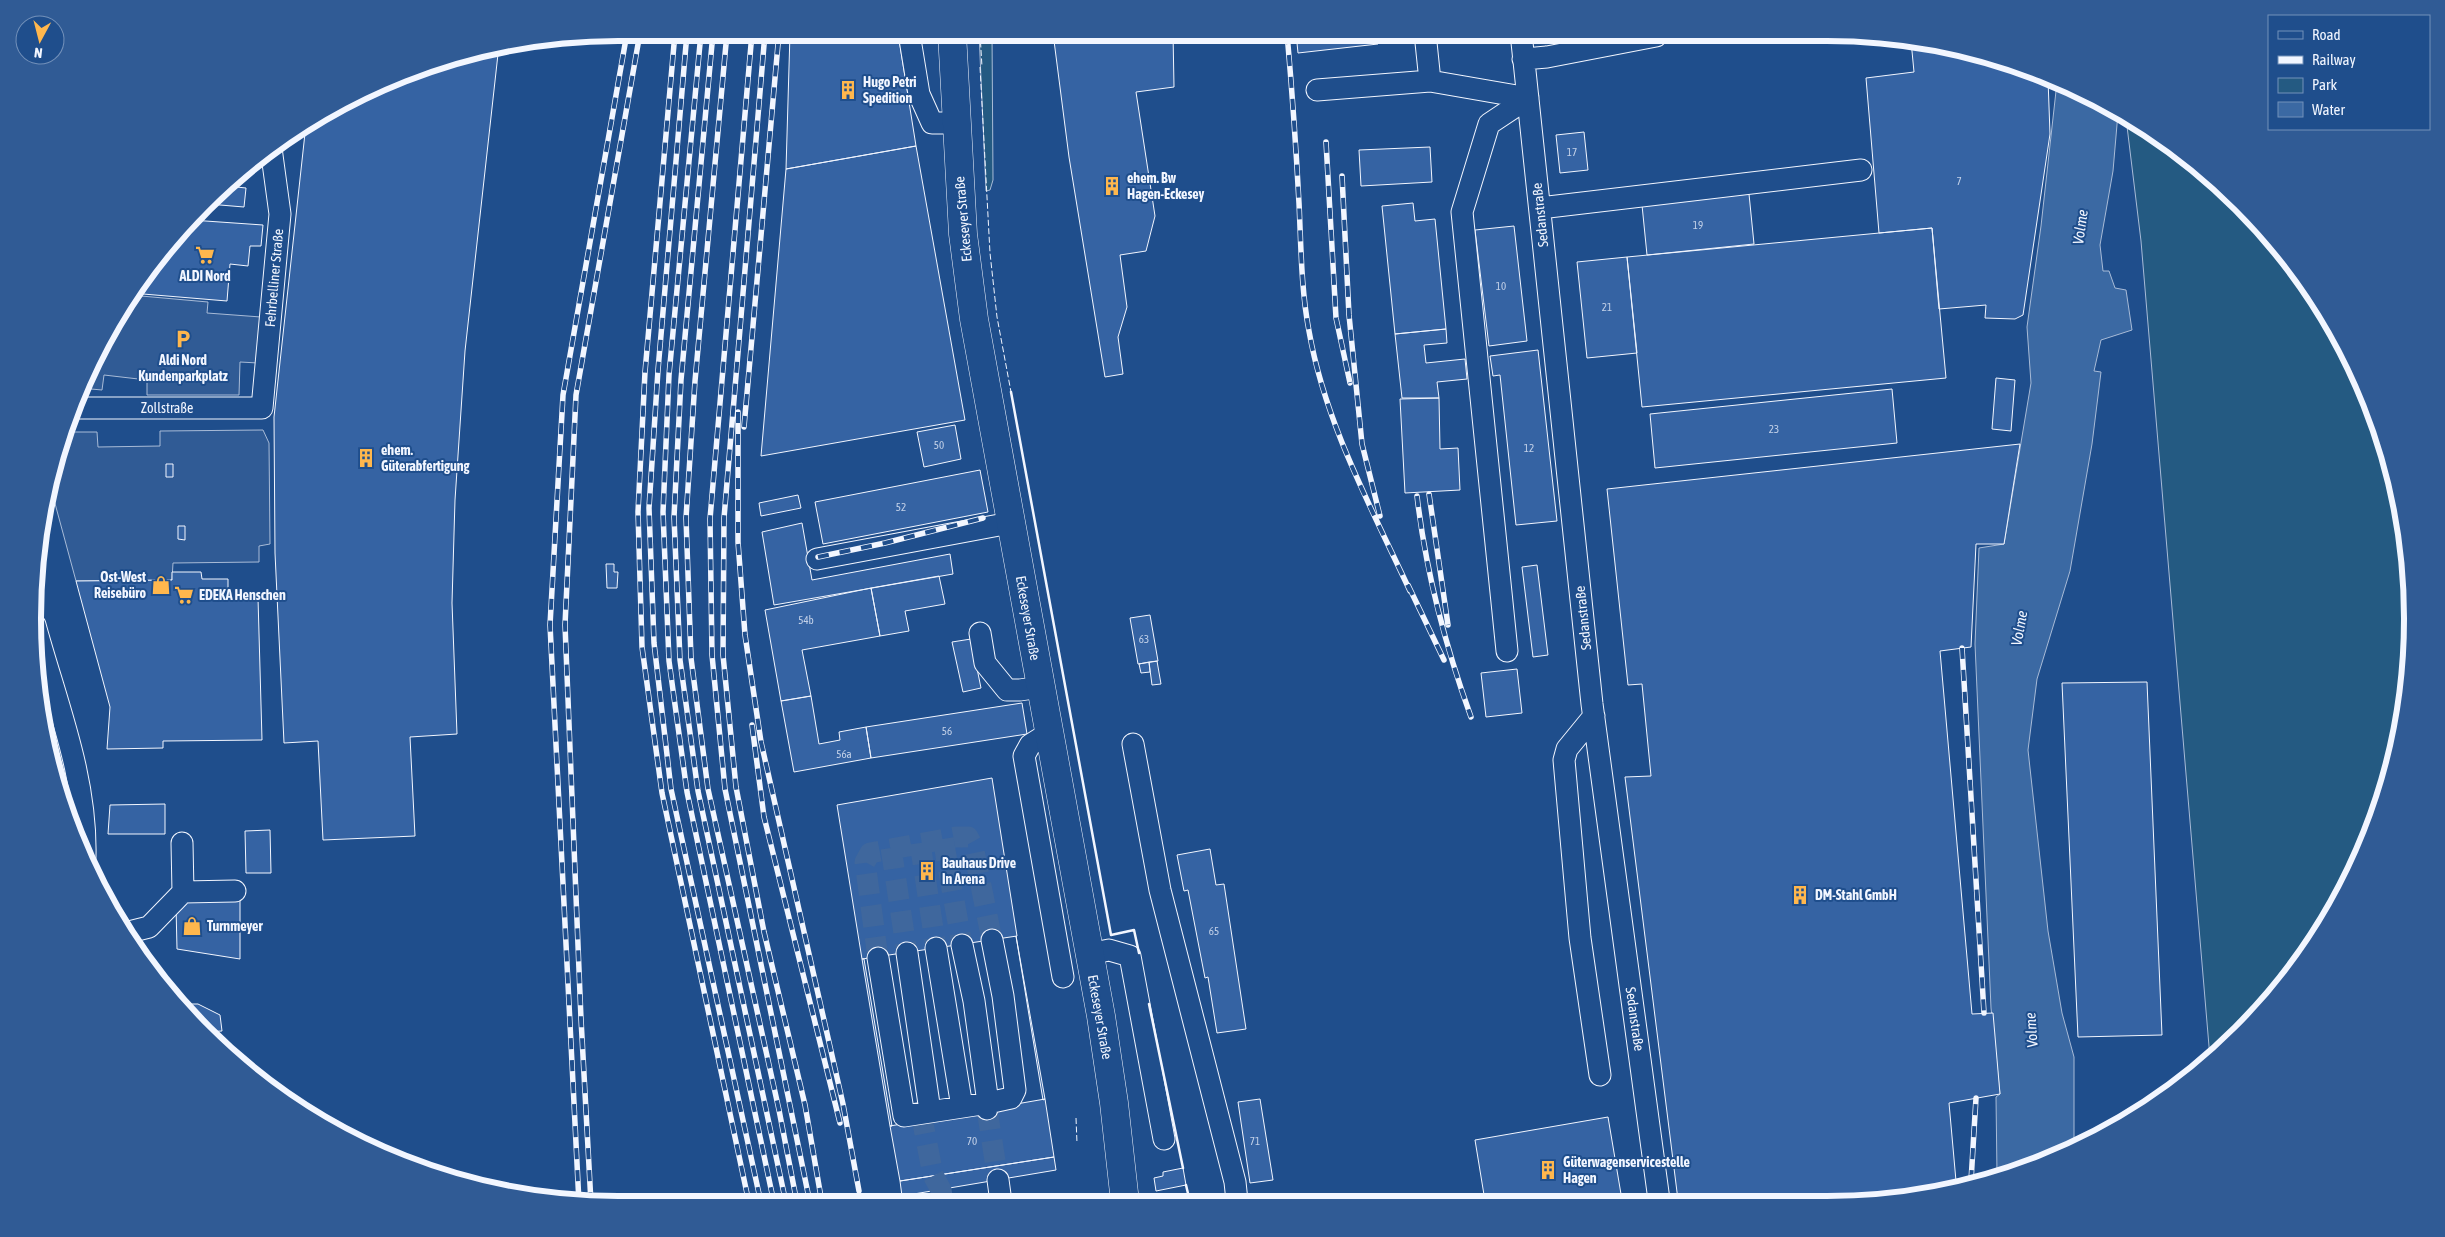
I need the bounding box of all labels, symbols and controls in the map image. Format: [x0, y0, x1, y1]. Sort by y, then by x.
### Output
north arrow [15, 15, 65, 65]
legend [2268, 15, 2430, 130]
text: Road [2312, 26, 2341, 43]
text: N [33, 44, 43, 61]
text: Railway [2312, 51, 2356, 68]
place label: Hugo Petri Spedition [863, 74, 917, 106]
text: Park [2312, 76, 2337, 93]
building icon: Hugo Petri Spedition [837, 79, 859, 101]
text: Water [2312, 101, 2345, 118]
house number: 17 [1567, 146, 1577, 158]
place label: ehem. Bw Hagen-Eckesey [1127, 170, 1205, 202]
building icon: ehem. Bw Hagen-Eckesey [1101, 175, 1123, 197]
house number: 7 [1956, 175, 1962, 187]
street label: Eckeseyer Straße [951, 176, 975, 262]
street label: Sedanstraße [1529, 182, 1551, 248]
water label: Volme [2069, 208, 2091, 246]
house number: 19 [1693, 219, 1703, 231]
street label: Fehrbelliner Straße [262, 228, 286, 328]
supermarket icon: ALDI Nord [194, 244, 216, 266]
place label: ALDI Nord [178, 268, 231, 284]
house number: 10 [1496, 280, 1506, 292]
house number: 21 [1602, 301, 1612, 313]
parking icon: Aldi Nord Kundenparkplatz [172, 328, 194, 350]
place label: Aldi Nord Kundenparkplatz [138, 352, 228, 384]
street label: Zollstraße [141, 400, 193, 416]
house number: 23 [1769, 423, 1779, 435]
house number: 50 [934, 439, 944, 451]
place label: ehem. Güterabfertigung [381, 442, 470, 474]
house number: 12 [1524, 442, 1534, 454]
building icon: ehem. Güterabfertigung [355, 447, 377, 469]
house number: 52 [896, 501, 906, 513]
place label: Ost-West Reisebüro [94, 569, 146, 601]
shop icon: Ost-West Reisebüro [150, 574, 172, 596]
street label: Eckeseyer Straße [1013, 574, 1043, 662]
supermarket icon: EDEKA Henschen [173, 584, 195, 606]
street label: Sedanstraße [1572, 585, 1594, 651]
place label: EDEKA Henschen [199, 587, 286, 603]
water label: Volme [2008, 609, 2030, 647]
house number: 54b [798, 614, 814, 626]
house number: 63 [1139, 633, 1149, 645]
house number: 56 [942, 725, 952, 737]
house number: 56a [836, 748, 852, 760]
place label: Bauhaus Drive In Arena [942, 855, 1016, 887]
building icon: Bauhaus Drive In Arena [916, 860, 938, 882]
building icon: DM-Stahl GmbH [1789, 884, 1811, 906]
place label: DM-Stahl GmbH [1815, 887, 1897, 903]
shop icon: Turnmeyer [181, 915, 203, 937]
place label: Turnmeyer [207, 918, 263, 934]
house number: 65 [1209, 925, 1219, 937]
street label: Eckeseyer Straße [1085, 973, 1115, 1061]
street label: Sedanstraße [1623, 986, 1647, 1052]
water label: Volme [2021, 1011, 2041, 1048]
house number: 70 [967, 1135, 977, 1147]
house number: 71 [1250, 1135, 1260, 1147]
place label: Güterwagenservicestelle Hagen [1563, 1154, 1690, 1186]
building icon: Güterwagenservicestelle Hagen [1537, 1159, 1559, 1181]

